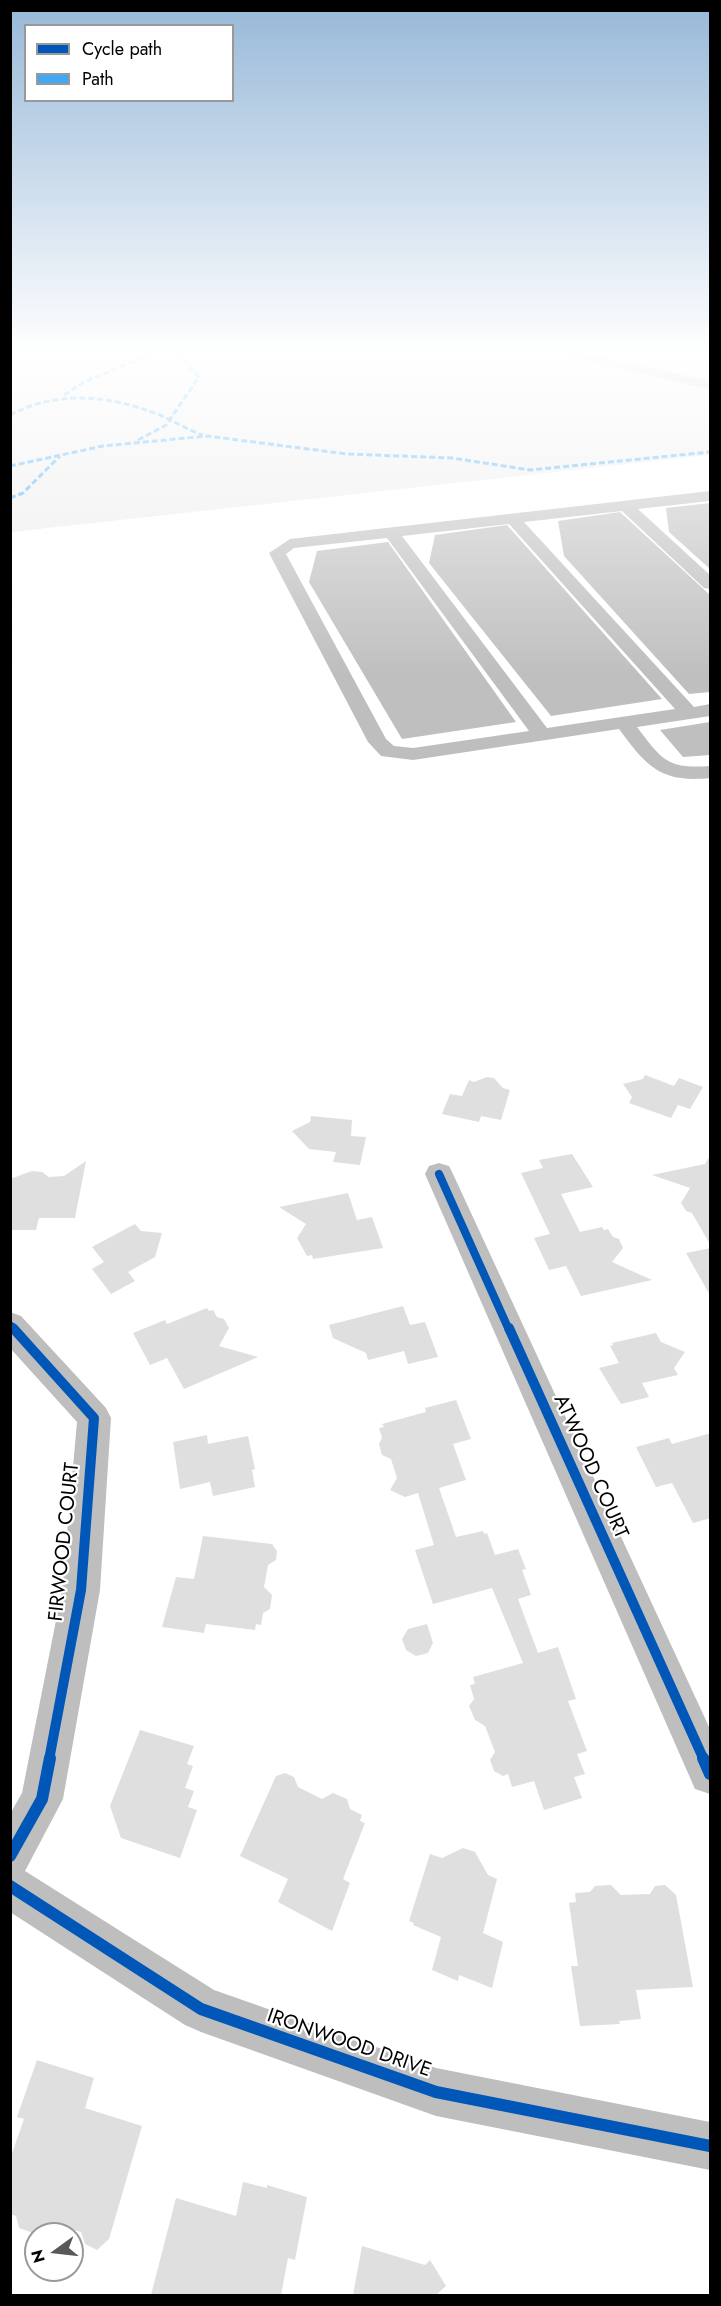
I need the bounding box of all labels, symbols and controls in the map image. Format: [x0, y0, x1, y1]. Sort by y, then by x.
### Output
legend [24, 24, 234, 102]
text: Cycle path [82, 36, 162, 62]
text: Path [82, 66, 114, 92]
street label: ATWOOD COURT [548, 1391, 632, 1543]
street label: FIRWOOD COURT [45, 1462, 85, 1622]
street label: IRONWOOD DRIVE [264, 2005, 434, 2083]
north arrow [24, 2222, 84, 2282]
text: N [25, 2247, 51, 2265]

